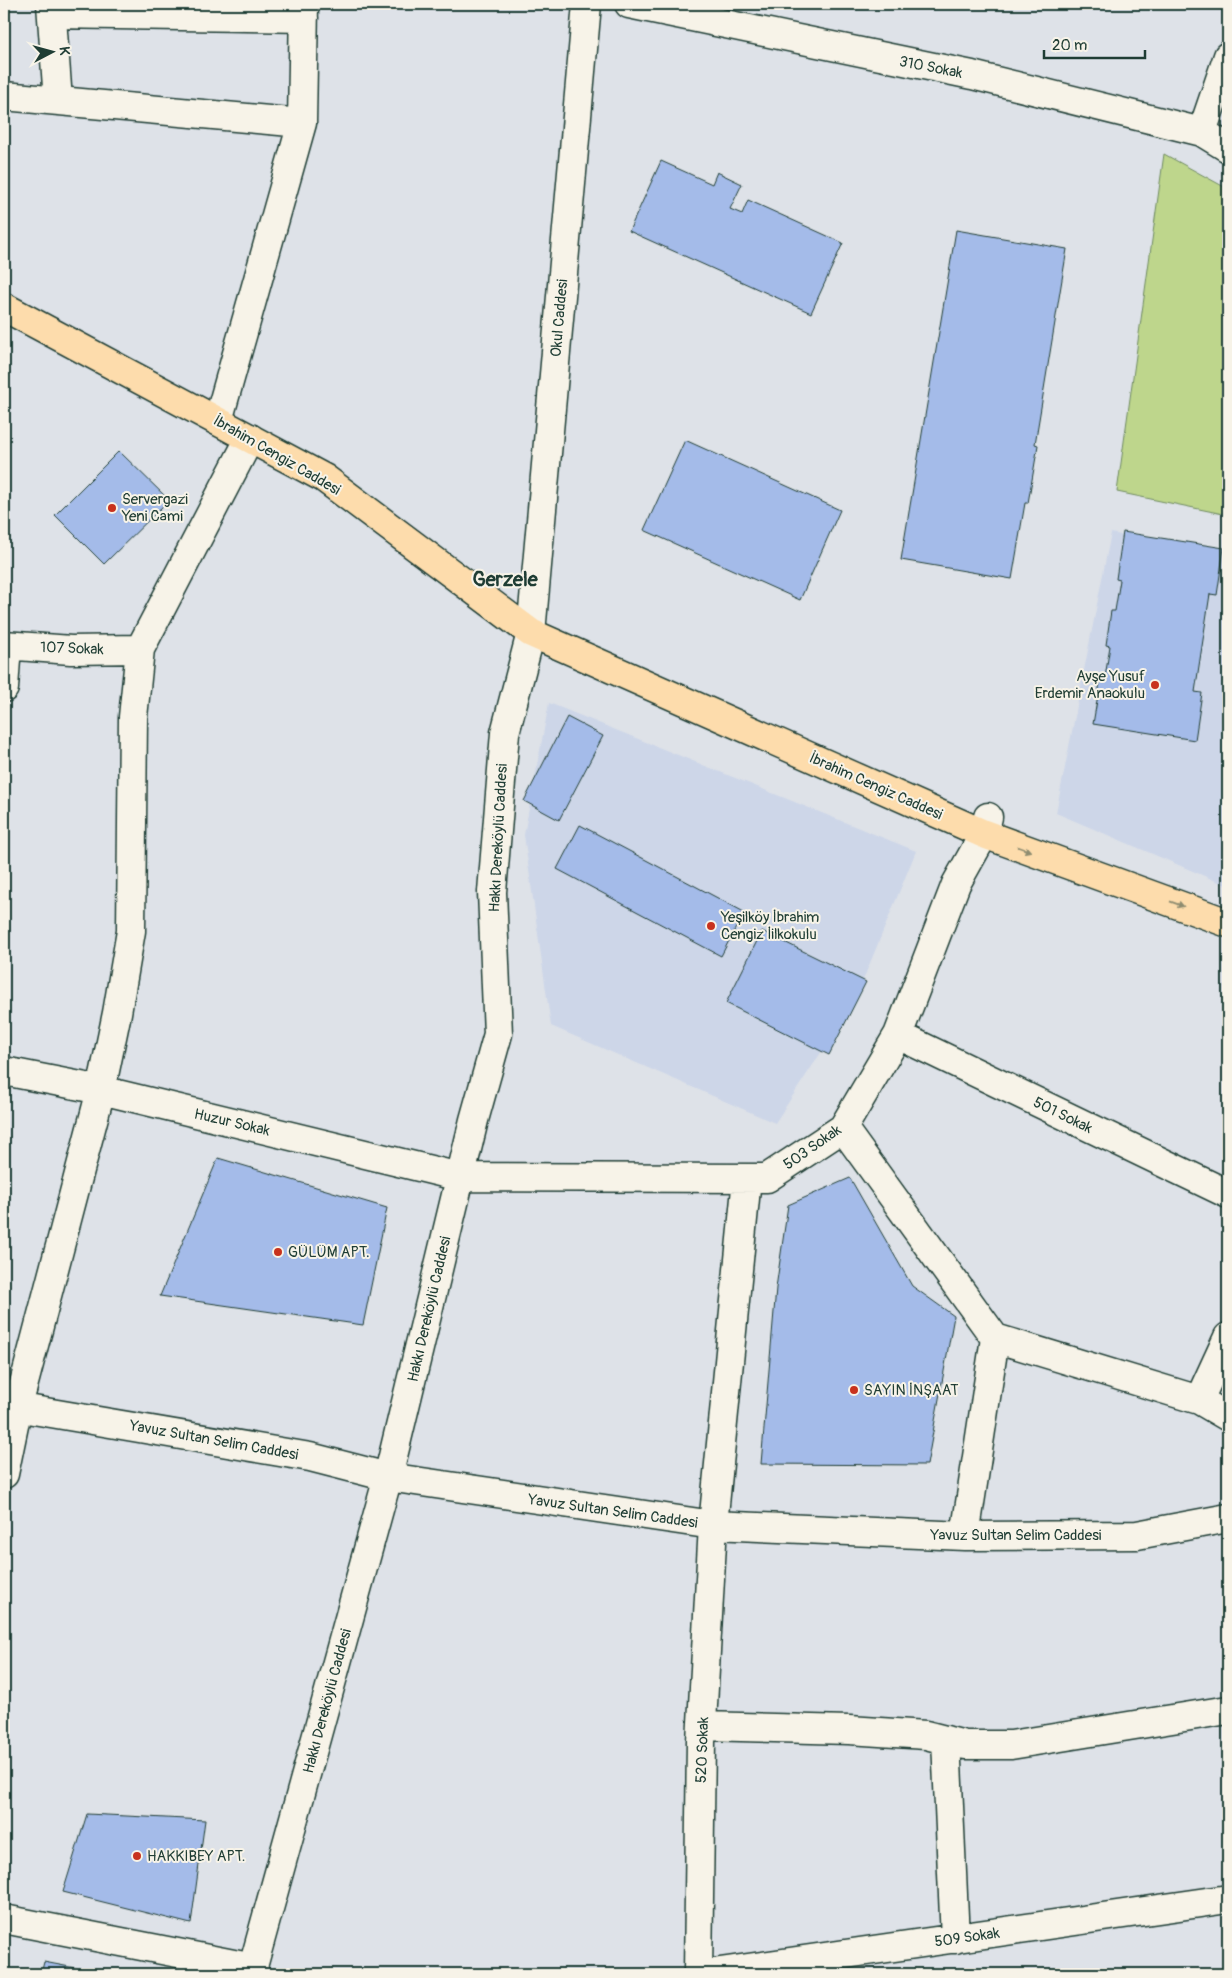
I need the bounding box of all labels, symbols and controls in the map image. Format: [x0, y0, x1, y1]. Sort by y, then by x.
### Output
north arrow [28, 28, 78, 78]
scale bar [1044, 28, 1146, 60]
text: 20 m [1052, 36, 1087, 55]
text: K [56, 46, 73, 56]
street label: 310 Sokak [898, 52, 965, 83]
street label: Okul Caddesi [547, 278, 572, 358]
street label: İbrahim Cengiz Caddesi [210, 411, 344, 500]
place label: Servergazi Yeni Cami [121, 490, 188, 526]
marker: Servergazi Yeni Cami [106, 502, 118, 514]
district label: Gerzele [472, 567, 539, 592]
street label: 107 Sokak [40, 638, 105, 659]
place label: Ayşe Yusuf Erdemir Anaokulu [1035, 667, 1145, 703]
marker: Ayşe Yusuf Erdemir Anaokulu [1149, 679, 1161, 691]
street label: İbrahim Cengiz Caddesi [806, 748, 946, 825]
street label: Hakkı Dereköylü Caddesi [485, 763, 512, 913]
one-way arrow [1017, 846, 1032, 853]
one-way arrow [1170, 900, 1185, 908]
place label: Yeşilköy İbrahim Cengiz İilkokulu [720, 908, 819, 944]
marker: Yeşilköy İbrahim Cengiz İilkokulu [705, 920, 717, 932]
street label: 501 Sokak [1030, 1093, 1096, 1138]
street label: Huzur Sokak [192, 1105, 272, 1141]
street label: 503 Sokak [780, 1120, 845, 1174]
street label: Hakkı Dereköylü Caddesi [403, 1234, 456, 1384]
place label: GÜLÜM APT. [288, 1243, 369, 1262]
marker: GÜLÜM APT. [272, 1246, 284, 1258]
place label: SAYIN İNŞAAT [864, 1381, 959, 1400]
marker: SAYIN İNŞAAT [848, 1384, 860, 1396]
street label: Yavuz Sultan Selim Caddesi [127, 1416, 300, 1465]
street label: Yavuz Sultan Selim Caddesi [526, 1490, 699, 1533]
street label: Yavuz Sultan Selim Caddesi [929, 1526, 1102, 1545]
street label: Hakkı Dereköylü Caddesi [299, 1626, 356, 1775]
street label: 520 Sokak [692, 1716, 713, 1783]
place label: HAKKIBEY APT. [147, 1847, 245, 1866]
marker: HAKKIBEY APT. [131, 1850, 143, 1862]
street label: 509 Sokak [933, 1923, 1002, 1951]

